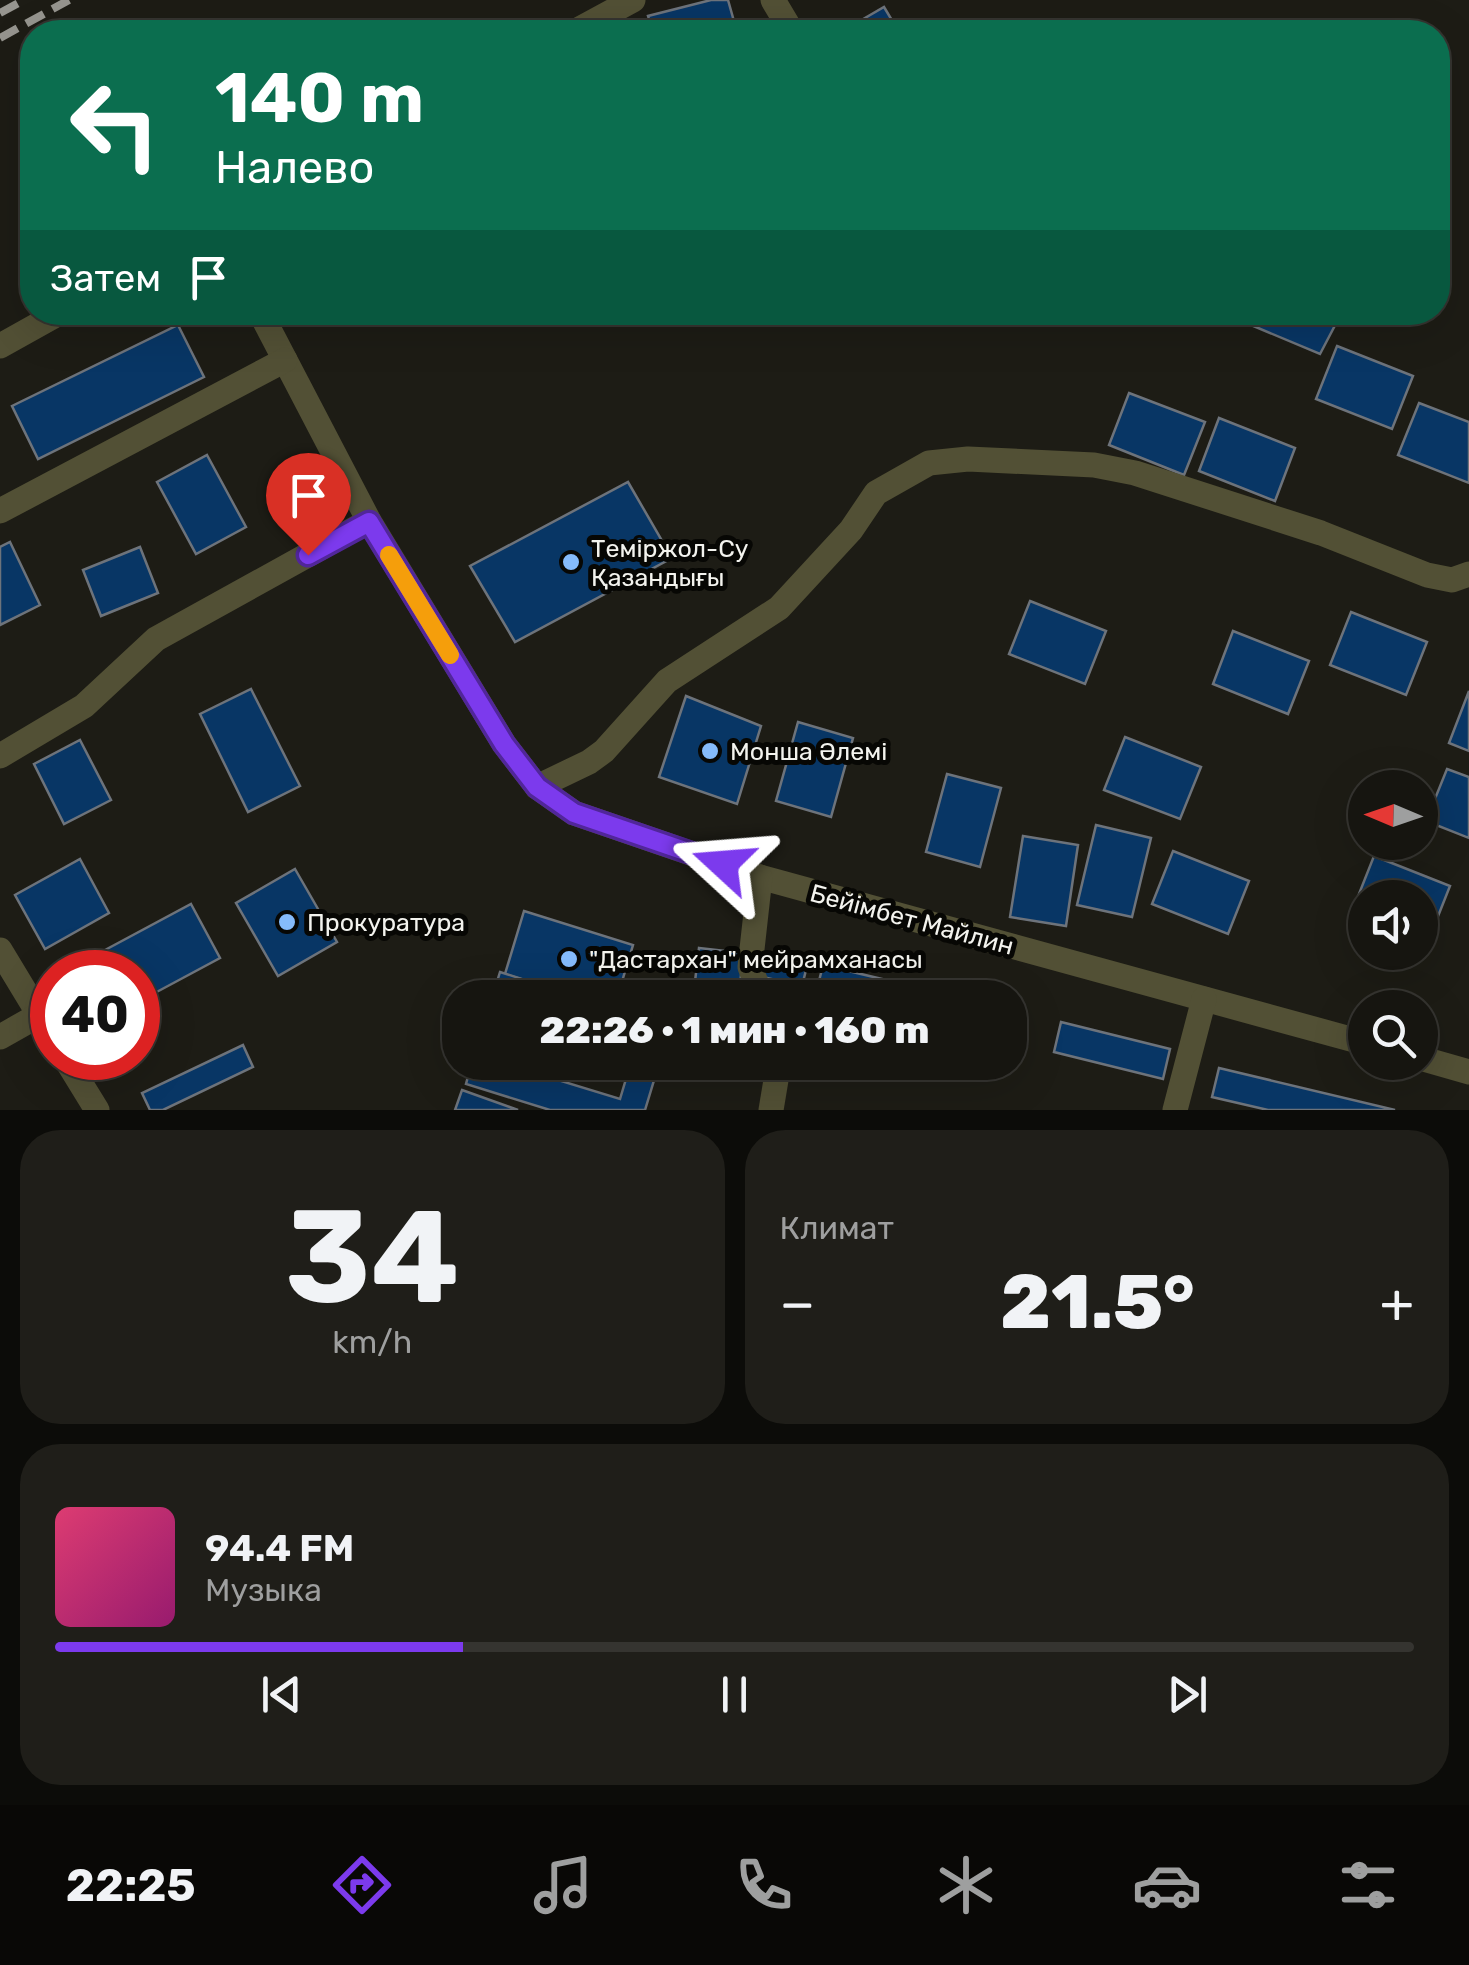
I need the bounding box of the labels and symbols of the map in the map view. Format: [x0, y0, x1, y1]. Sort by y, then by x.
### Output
pin [266, 453, 351, 556]
place label: Теміржол-Су Қазандығы [591, 534, 749, 592]
marker: Теміржол-Су Қазандығы [560, 551, 582, 573]
place label: Монша Әлемі [730, 737, 887, 766]
marker: Монша Әлемі [699, 740, 721, 762]
north arrow [1348, 770, 1438, 860]
position arrow [671, 812, 775, 916]
street label: Бейімбет Майлин [807, 878, 1017, 961]
place label: Прокуратура [307, 908, 465, 937]
marker: Прокуратура [276, 911, 298, 933]
place label: "Дастархан" мейрамханасы [589, 945, 923, 974]
marker: "Дастархан" мейрамханасы [558, 948, 580, 970]
speed limit sign: 40 [30, 950, 160, 1080]

